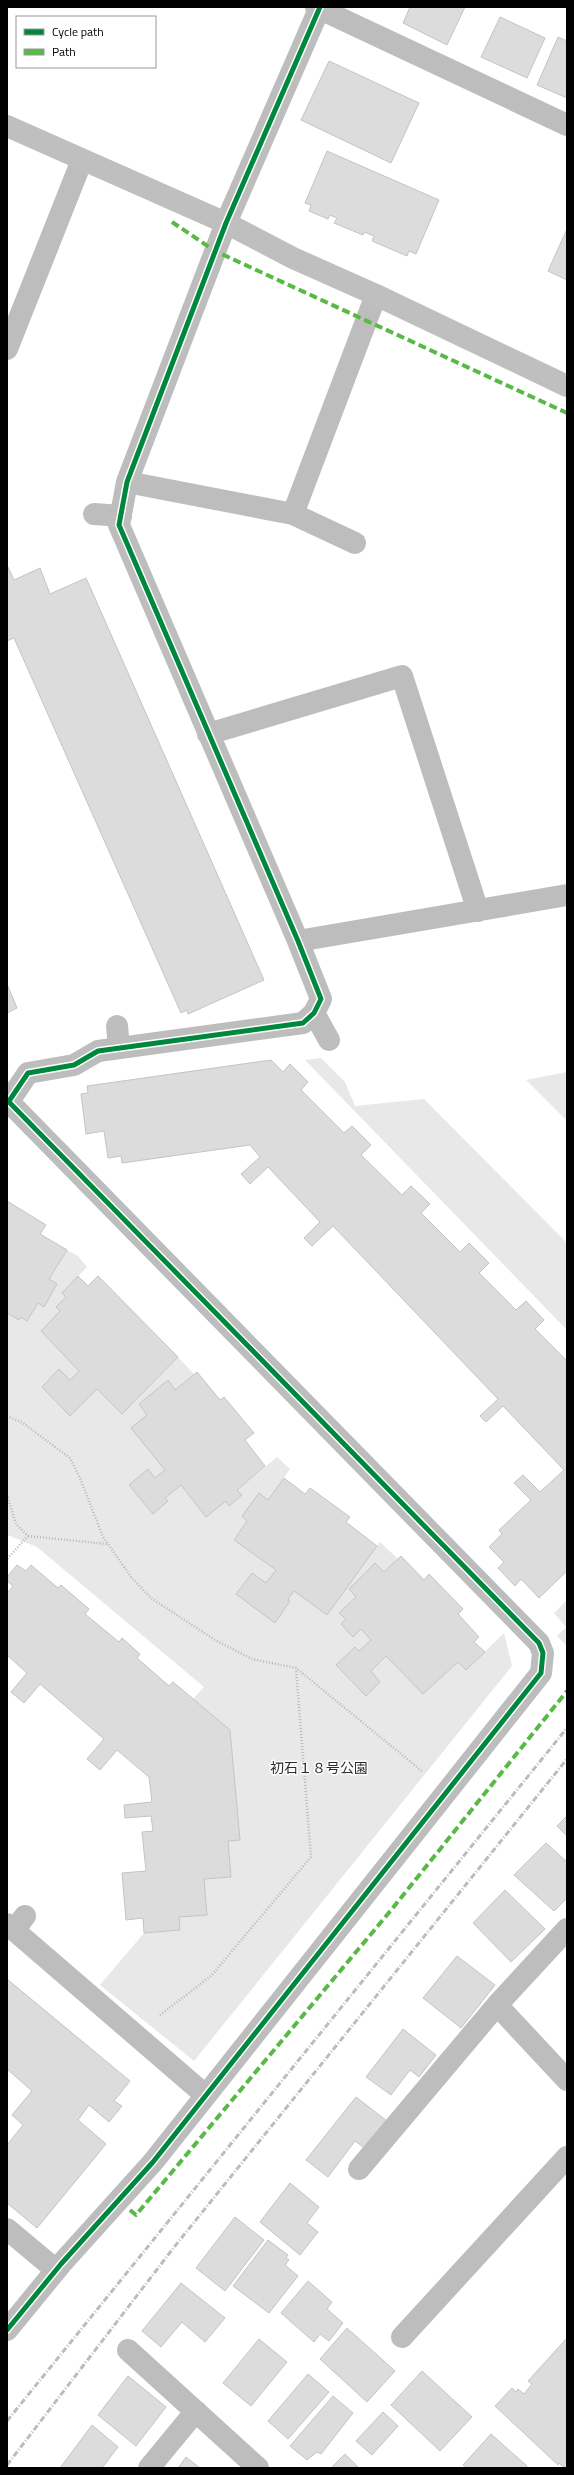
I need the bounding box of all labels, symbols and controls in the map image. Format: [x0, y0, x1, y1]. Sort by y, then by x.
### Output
legend [16, 16, 156, 68]
text: Cycle path [52, 22, 104, 41]
text: Path [52, 42, 76, 61]
park label: 初石１８号公園 [270, 1757, 368, 1778]

